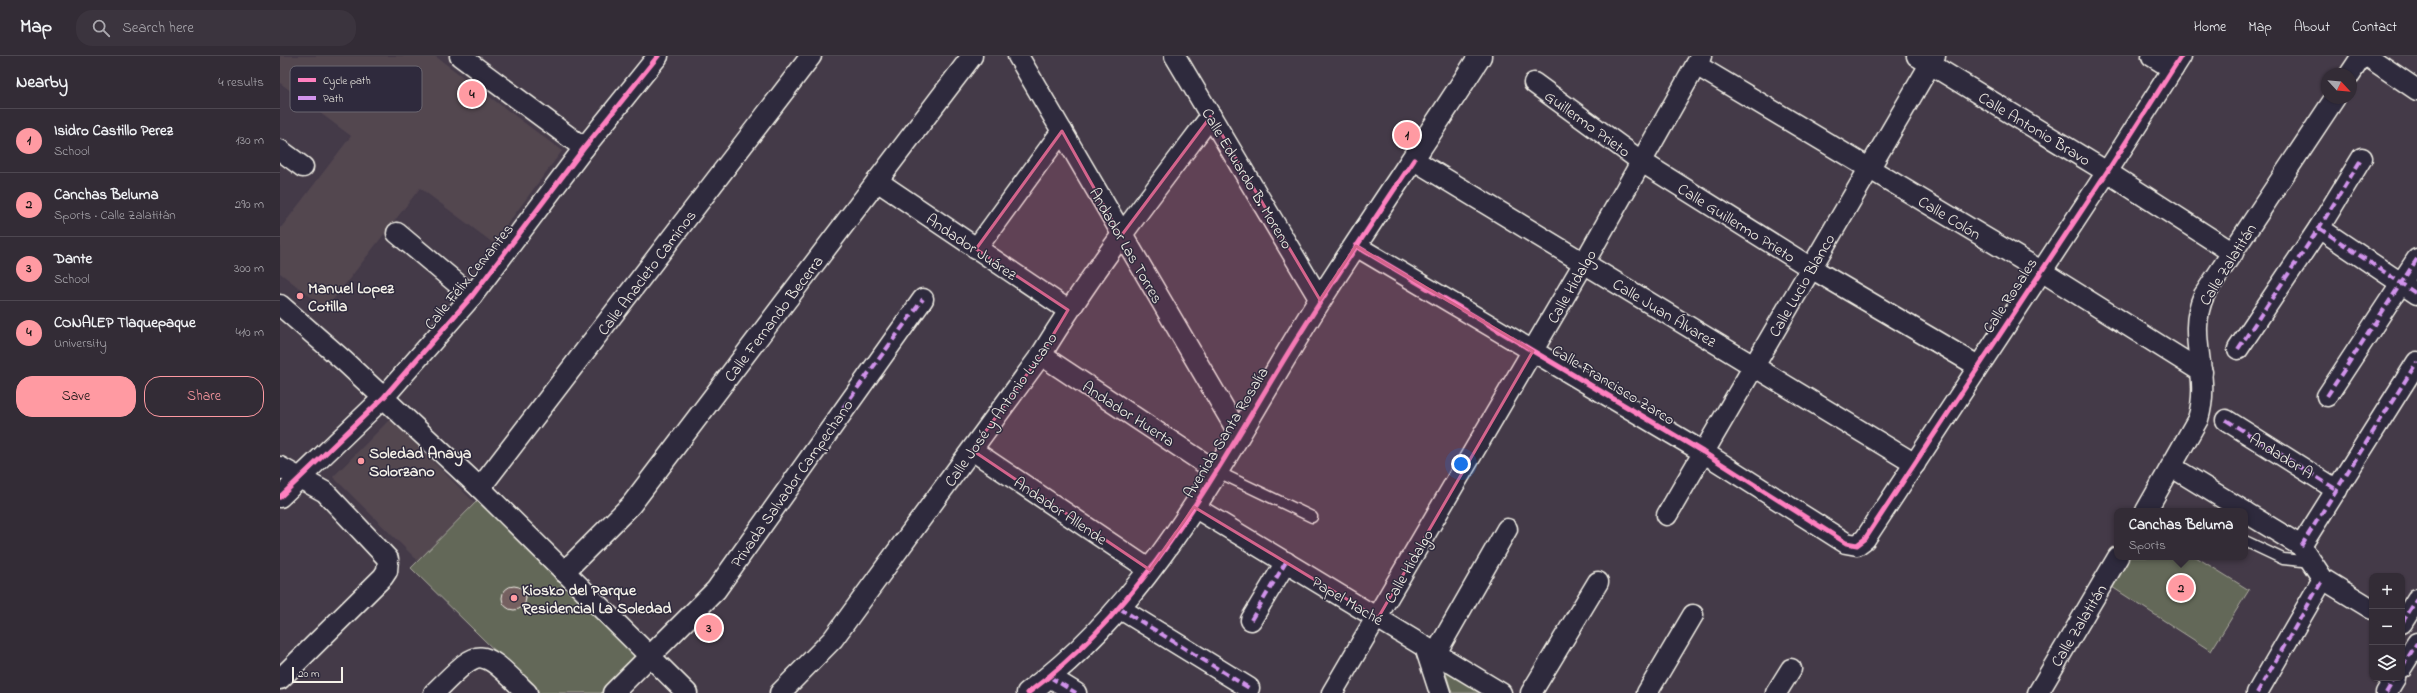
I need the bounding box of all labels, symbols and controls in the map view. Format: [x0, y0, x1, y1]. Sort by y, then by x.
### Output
search box [76, 10, 356, 46]
text: Map [20, 14, 52, 41]
icon: search [90, 17, 112, 39]
text: Search here [122, 17, 194, 39]
text: Home [2194, 17, 2226, 38]
text: Map [2248, 17, 2272, 38]
text: About [2294, 17, 2330, 38]
text: Contact [2352, 17, 2397, 38]
legend [290, 66, 422, 112]
north arrow [2321, 68, 2357, 104]
text: Nearby [16, 70, 68, 95]
text: 4 results [218, 73, 264, 92]
text: Cycle path [323, 73, 371, 90]
pin: 4 [459, 79, 485, 109]
street label: Guillermo Prieto [1539, 85, 1635, 164]
street label: Calle Antonio Bravo [1973, 87, 2095, 173]
text: Path [323, 91, 344, 107]
street label: Calle Eduardo B. Moreno [1195, 104, 1298, 254]
text: Isidro Castillo Perez [54, 120, 173, 142]
pin: 1 [1394, 120, 1420, 150]
text: 1 [27, 131, 31, 150]
text: 130 m [236, 131, 264, 150]
text: School [54, 142, 90, 161]
street label: Calle Guillermo Prieto [1672, 178, 1800, 270]
text: Canchas Beluma [54, 184, 159, 206]
street label: Andador Las Torres [1082, 184, 1168, 308]
street label: Calle Colón [1913, 191, 1985, 247]
text: 2 [26, 195, 32, 214]
text: 290 m [235, 195, 264, 214]
street label: Calle Anacleto Caminos [592, 205, 703, 341]
text: Sports · Calle Zalatitán [54, 206, 176, 225]
street label: Andador Juárez [920, 208, 1022, 287]
street label: Calle Félix Cervantes [419, 219, 520, 336]
street label: Calle Zalatitán [2194, 219, 2263, 311]
street label: Calle Lucio Blanco [1763, 230, 1842, 342]
street label: Calle Hidalgo [1542, 245, 1604, 329]
text: Dante [54, 248, 92, 270]
street label: Calle Fernando Becerra [719, 251, 830, 388]
street label: Calle Rosales [1977, 254, 2044, 339]
text: 3 [26, 259, 32, 278]
text: 300 m [234, 259, 264, 278]
text: School [54, 270, 90, 289]
street label: Calle Juan Álvarez [1607, 273, 1721, 354]
place label: Manuel Lopez Cotilla [308, 277, 395, 319]
marker: Manuel Lopez Cotilla [295, 291, 305, 301]
text: CONALEP Tlaquepaque [54, 312, 196, 334]
text: 4 [26, 323, 32, 342]
text: 410 m [236, 323, 264, 342]
street label: Calle José y Antonio Lucano [939, 328, 1064, 492]
text: University [54, 334, 107, 353]
street label: Calle Francisco Zarco [1547, 339, 1679, 432]
street label: Avenida Santa Rosalía [1178, 363, 1275, 503]
button: Save [16, 376, 136, 417]
button: Share [144, 376, 264, 417]
street label: Andador Huerta [1077, 376, 1179, 454]
street label: Privada Salvador Campechano [725, 395, 860, 573]
street label: Andador A [2244, 428, 2318, 486]
place label: Soledad Anaya Solorzano [369, 442, 472, 484]
your location [1451, 454, 1471, 474]
marker: Soledad Anaya Solorzano [356, 456, 366, 466]
street label: Andador Allende [1008, 471, 1112, 552]
popup [2114, 508, 2248, 560]
text: Canchas Beluma [2129, 514, 2233, 536]
street label: Calle Hidalgo [1379, 525, 1441, 609]
text: Sports [2129, 536, 2166, 555]
street label: Papel Maché [1307, 571, 1388, 633]
pin: 2 [2168, 573, 2194, 603]
map controls [2369, 573, 2405, 681]
button: + [2369, 573, 2405, 609]
place label: Kiosko del Parque Residencial La Soledad [521, 579, 672, 621]
street label: Calle Zalatitán [2046, 580, 2114, 672]
marker: Kiosko del Parque Residencial La Soledad [509, 593, 519, 603]
button: − [2369, 609, 2405, 645]
pin: 3 [696, 613, 722, 643]
button: layers [2369, 645, 2405, 681]
scale bar [292, 665, 343, 684]
text: 20 m [298, 666, 320, 682]

